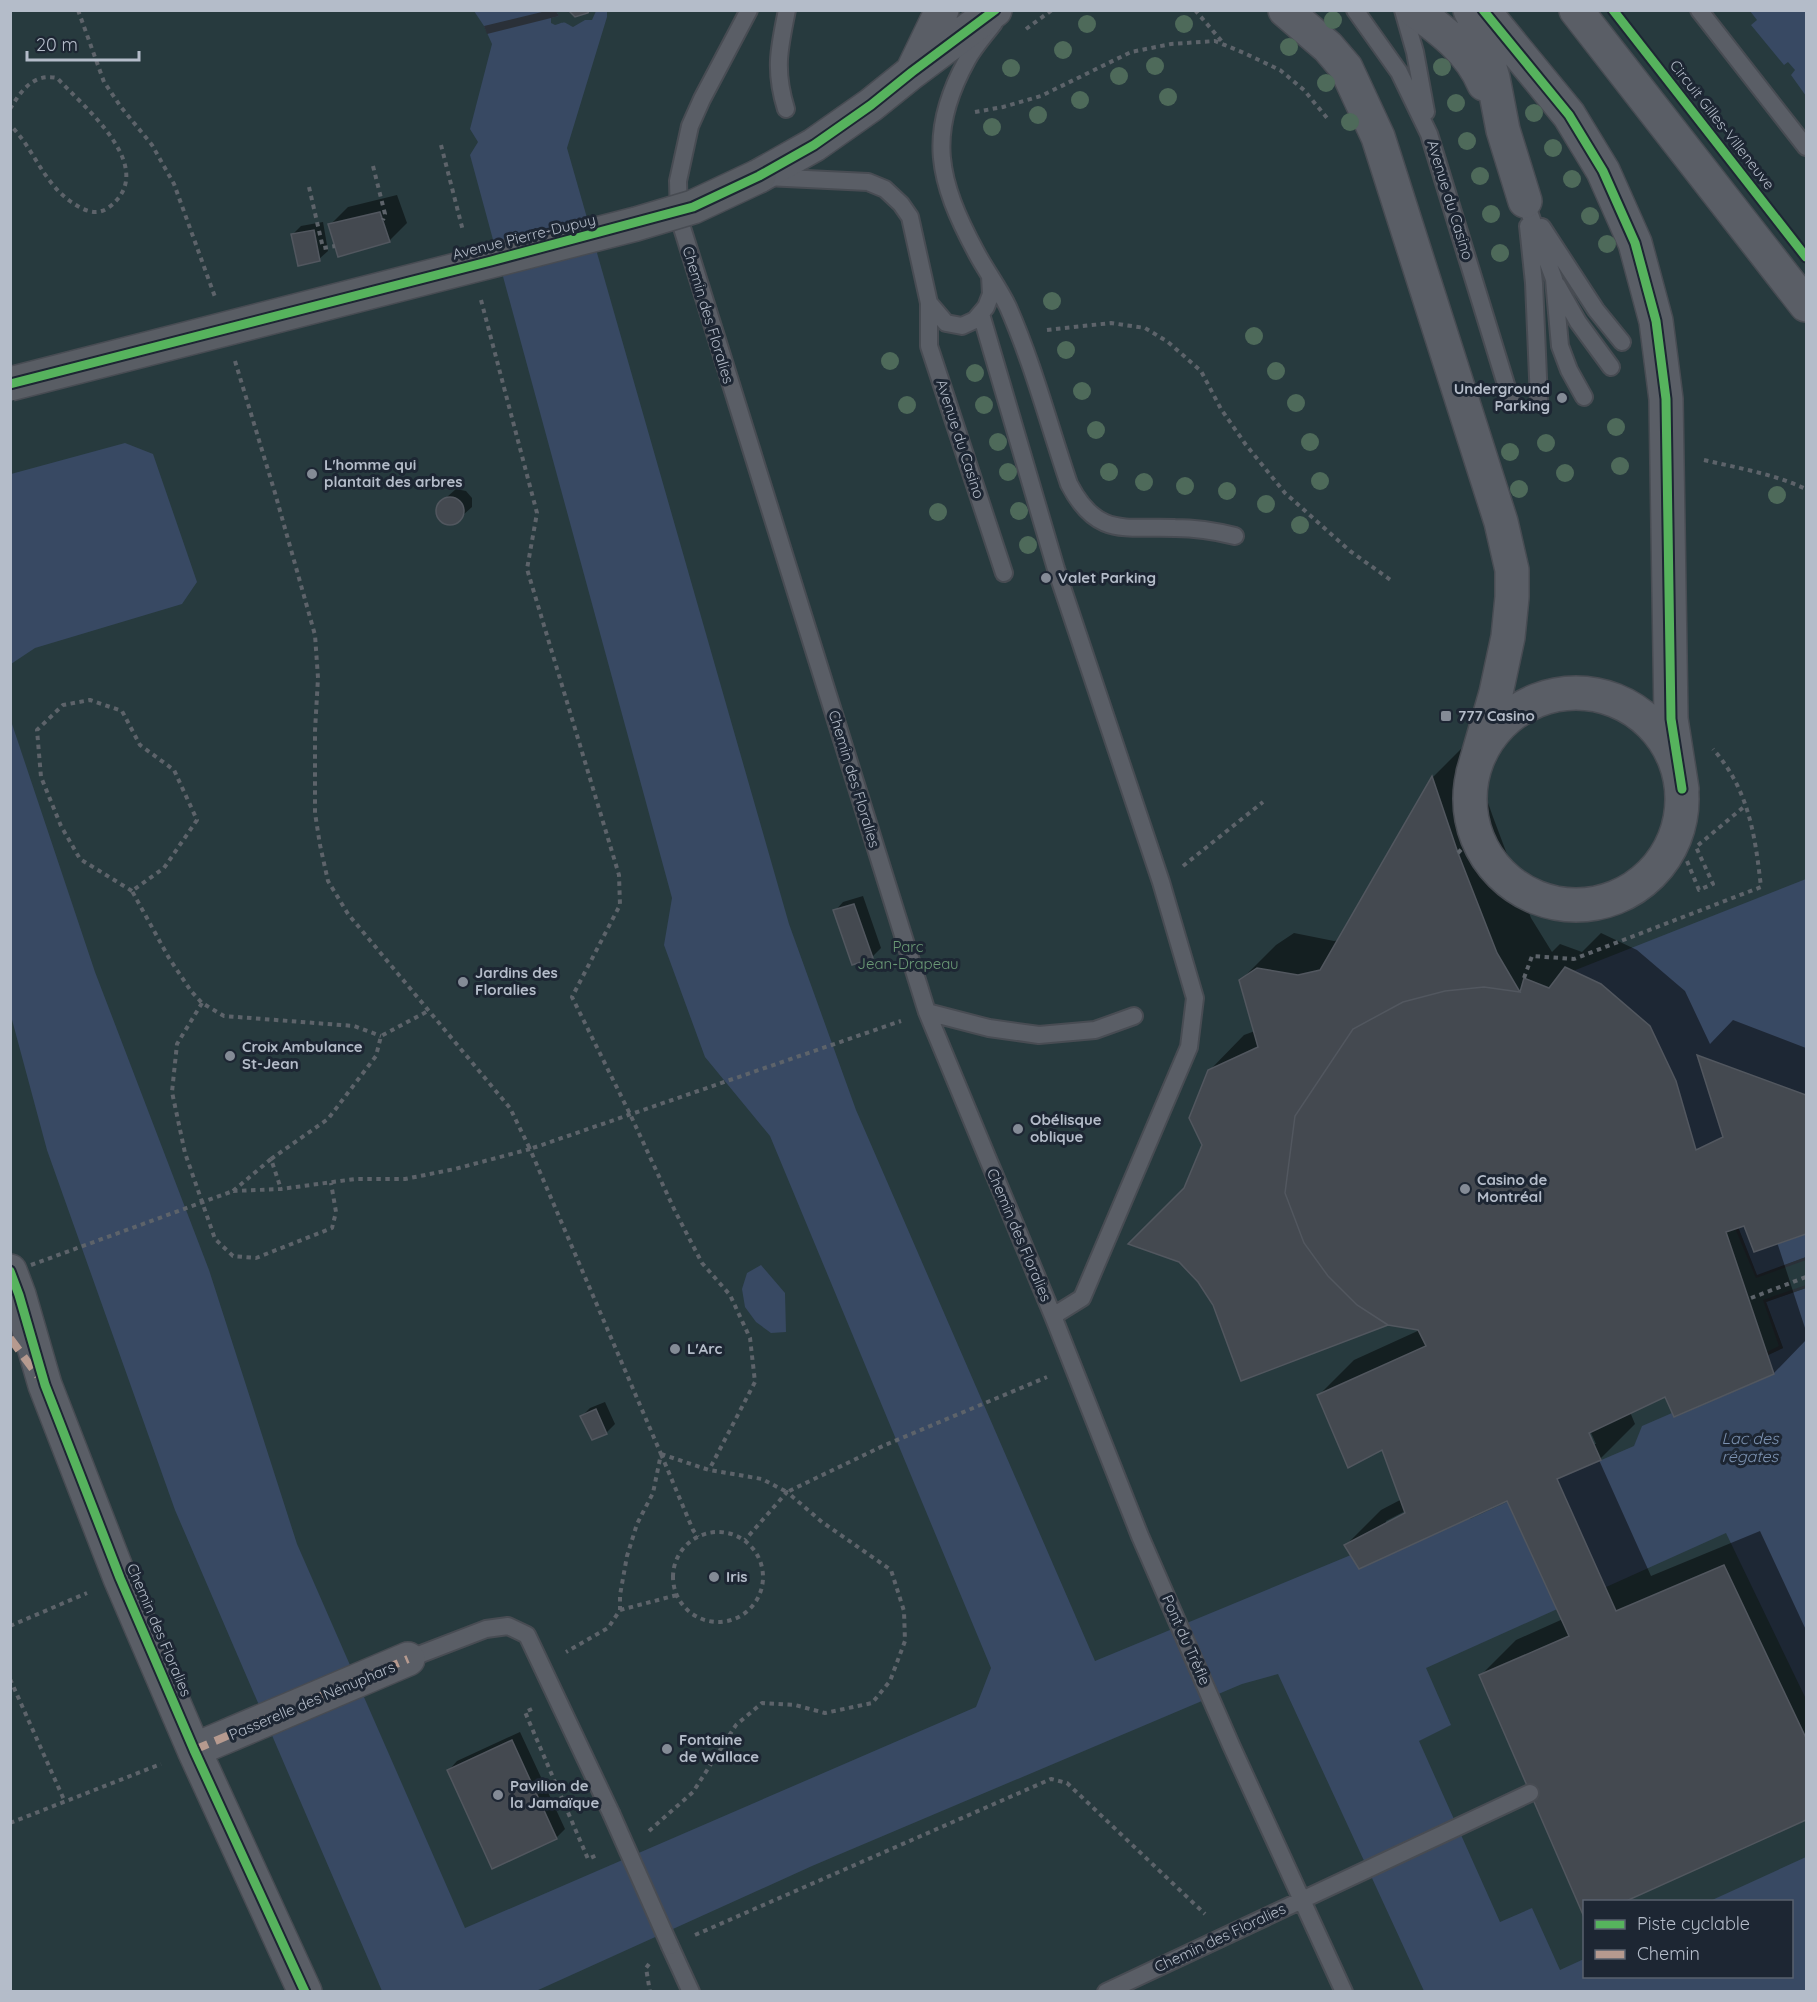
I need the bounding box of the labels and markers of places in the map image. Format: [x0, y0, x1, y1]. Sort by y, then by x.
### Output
place label: Underground Parking [1454, 379, 1550, 415]
marker: Underground Parking [1555, 391, 1569, 405]
place label: L'homme qui plantait des arbres [324, 455, 463, 491]
marker: L'homme qui plantait des arbres [305, 467, 319, 481]
place label: Valet Parking [1058, 568, 1156, 587]
marker: Valet Parking [1039, 571, 1053, 585]
place label: 777 Casino [1458, 706, 1535, 725]
marker: 777 Casino [1439, 709, 1453, 723]
place label: Jardins des Floralies [475, 963, 558, 999]
marker: Jardins des Floralies [456, 975, 470, 989]
place label: Croix Ambulance St-Jean [242, 1037, 363, 1073]
marker: Croix Ambulance St-Jean [223, 1049, 237, 1063]
place label: Obélisque oblique [1030, 1110, 1102, 1146]
marker: Obélisque oblique [1011, 1122, 1025, 1136]
place label: Casino de Montréal [1477, 1170, 1548, 1206]
marker: Casino de Montréal [1458, 1182, 1472, 1196]
place label: L'Arc [687, 1339, 722, 1358]
marker: L'Arc [668, 1342, 682, 1356]
place label: Iris [726, 1567, 747, 1586]
marker: Iris [707, 1570, 721, 1584]
place label: Fontaine de Wallace [679, 1730, 759, 1766]
marker: Fontaine de Wallace [660, 1742, 674, 1756]
place label: Pavilion de la Jamaïque [510, 1776, 599, 1812]
marker: Pavilion de la Jamaïque [491, 1788, 505, 1802]

